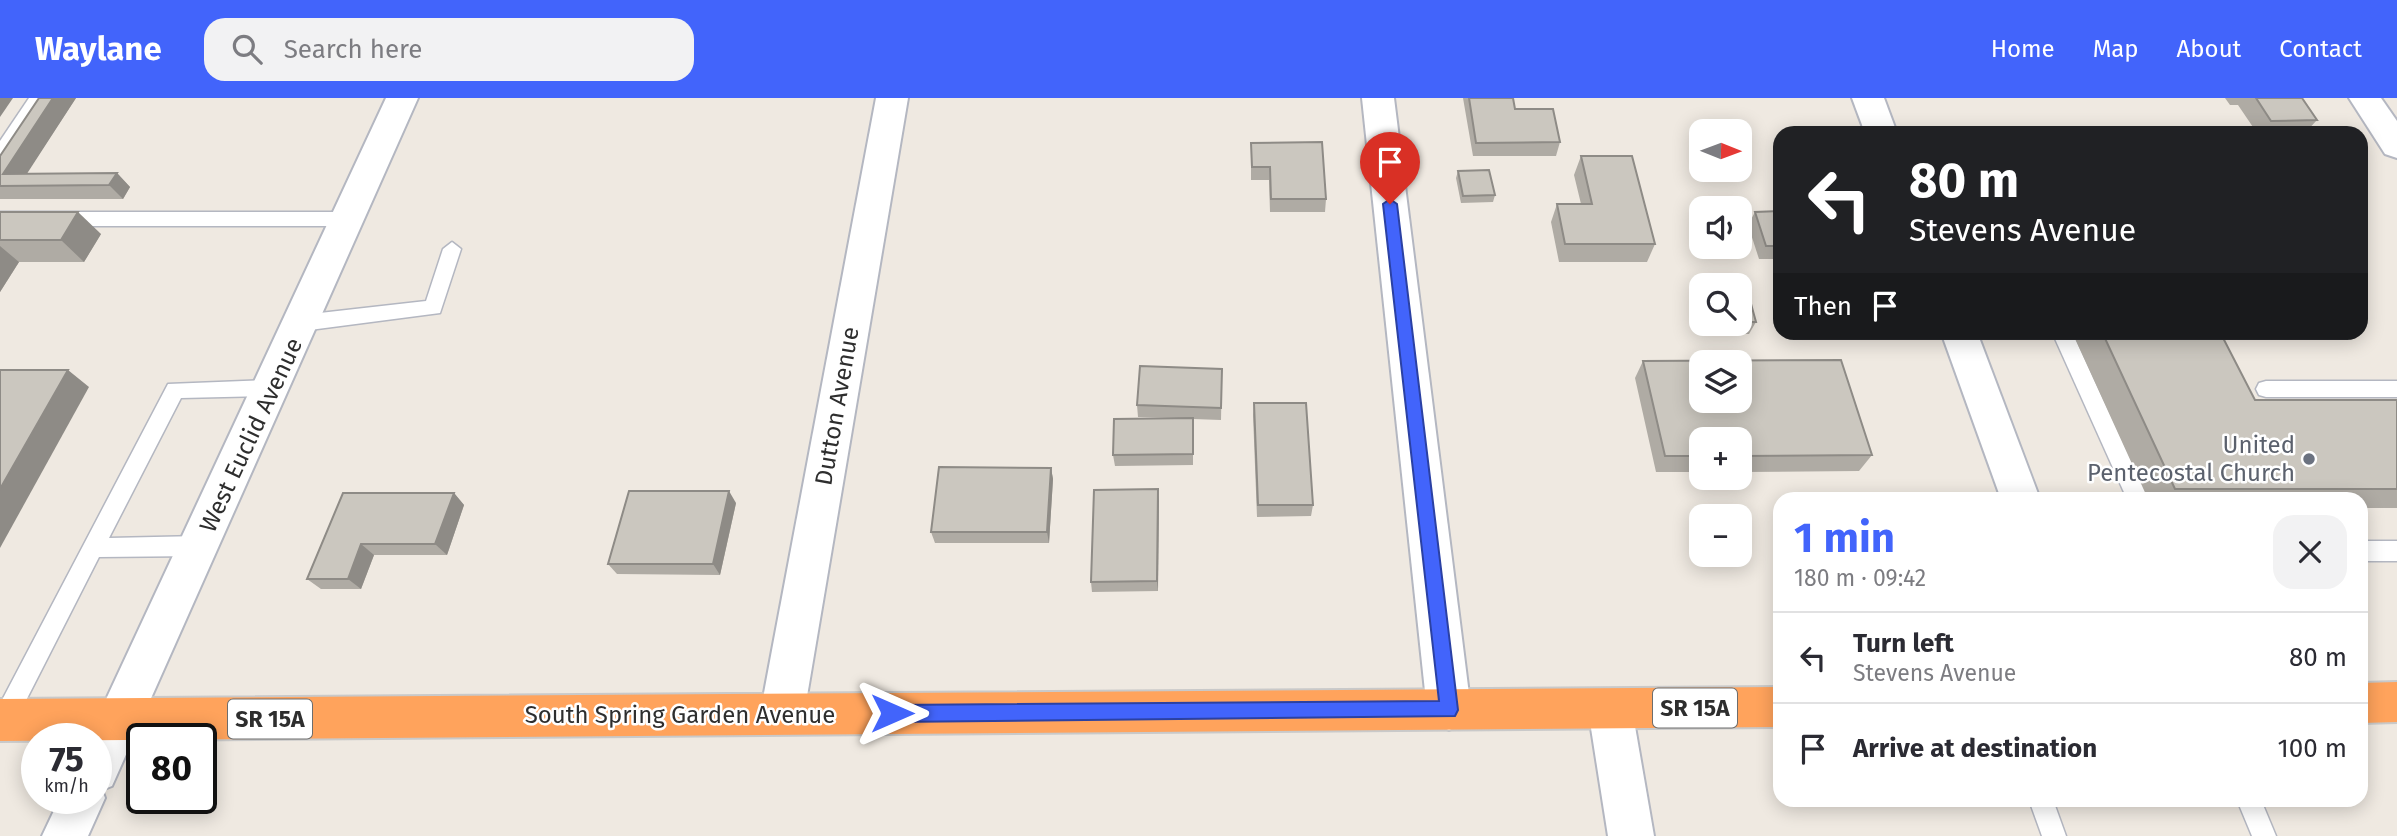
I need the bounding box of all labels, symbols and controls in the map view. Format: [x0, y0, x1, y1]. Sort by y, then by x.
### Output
search box [204, 18, 694, 81]
text: Waylane [35, 29, 162, 69]
icon: search [228, 30, 266, 68]
text: Search here [284, 34, 423, 65]
text: Home [1991, 35, 2055, 63]
text: Map [2093, 35, 2139, 63]
text: About [2177, 35, 2241, 63]
text: Contact [2279, 35, 2362, 63]
north arrow [1689, 119, 1752, 182]
map controls [1689, 119, 1752, 567]
pin [1360, 132, 1420, 204]
icon: arrive [1371, 143, 1409, 181]
text: 80 m [1909, 151, 2019, 210]
icon: left [1794, 154, 1885, 245]
button: sound [1689, 196, 1752, 259]
text: Stevens Avenue [1909, 211, 2136, 249]
button: search [1689, 273, 1752, 336]
icon: arrive [1866, 287, 1904, 325]
text: Then [1794, 291, 1852, 322]
street label: Dutton Avenue [809, 325, 865, 487]
street label: West Euclid Avenue [194, 333, 308, 537]
button: layers [1689, 350, 1752, 413]
button: + [1689, 427, 1752, 490]
place label: United Pentecostal Church [2087, 431, 2295, 487]
marker: United Pentecostal Church [2301, 451, 2317, 467]
button: − [1689, 504, 1752, 567]
text: 1 min [1794, 513, 1895, 563]
button: close [2273, 515, 2347, 589]
text: 180 m · 09:42 [1794, 564, 1926, 592]
text: Turn left [1853, 628, 1954, 659]
icon: left [1794, 639, 1832, 677]
text: 80 m [2289, 642, 2347, 673]
text: Stevens Avenue [1853, 659, 2016, 687]
position arrow [855, 676, 929, 750]
road number: SR 15A [1653, 688, 1737, 728]
road number: SR 15A [228, 699, 312, 738]
street label: South Spring Garden Avenue [525, 701, 835, 729]
speed limit sign: 80 [126, 723, 217, 814]
icon: arrive [1794, 730, 1832, 768]
text: Arrive at destination [1853, 733, 2097, 764]
text: 100 m [2278, 733, 2347, 764]
text: 75 [49, 738, 84, 780]
text: km/h [44, 775, 89, 797]

